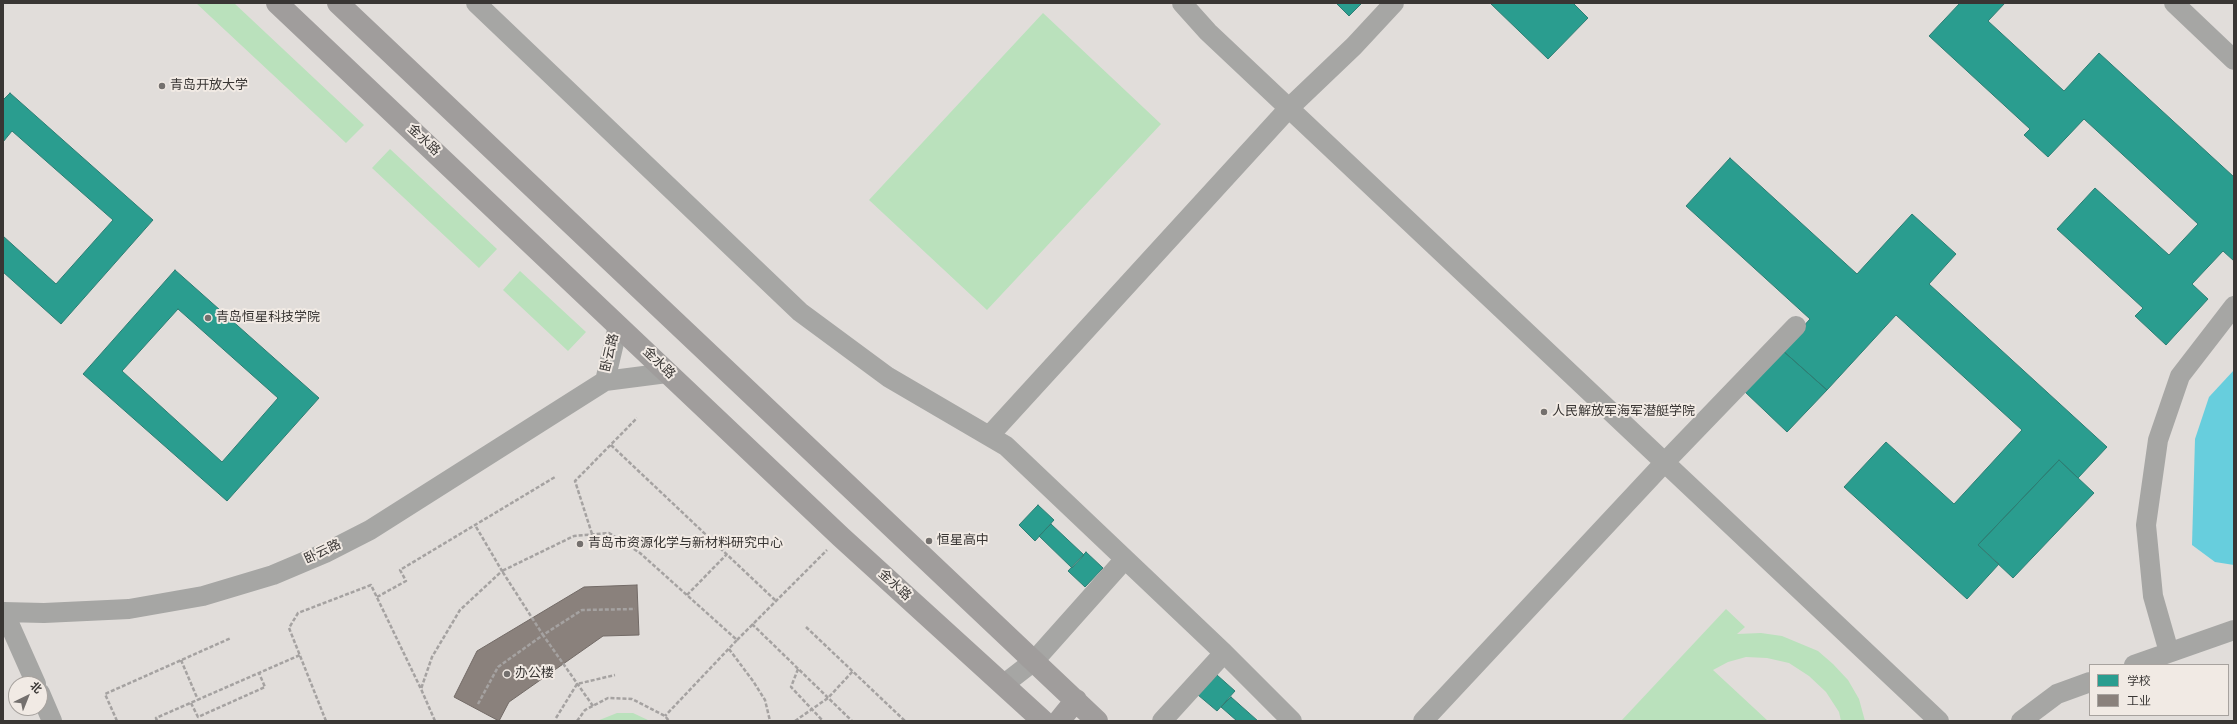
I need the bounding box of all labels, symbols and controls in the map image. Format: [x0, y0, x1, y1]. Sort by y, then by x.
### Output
place label: 青岛开放大学 [170, 78, 248, 94]
marker: 青岛开放大学 [157, 81, 167, 91]
street label: 金水路 [403, 122, 443, 160]
place label: 青岛恒星科技学院 [216, 310, 320, 326]
marker: 青岛恒星科技学院 [203, 313, 213, 323]
street label: 卧云路 [599, 332, 623, 374]
street label: 金水路 [639, 345, 677, 383]
place label: 人民解放军海军潜艇学院 [1552, 404, 1695, 420]
marker: 人民解放军海军潜艇学院 [1539, 407, 1549, 417]
place label: 恒星高中 [937, 533, 989, 549]
place label: 青岛市资源化学与新材料研究中心 [588, 536, 783, 552]
marker: 恒星高中 [924, 536, 934, 546]
street label: 卧云路 [302, 538, 344, 568]
marker: 青岛市资源化学与新材料研究中心 [575, 539, 585, 549]
street label: 金水路 [874, 567, 914, 605]
legend [2089, 664, 2229, 716]
place label: 办公楼 [515, 666, 554, 682]
marker: 办公楼 [502, 669, 512, 679]
text: 学校 [2127, 674, 2151, 690]
north arrow [8, 676, 48, 716]
text: 北 [27, 679, 44, 697]
text: 工业 [2127, 694, 2151, 710]

